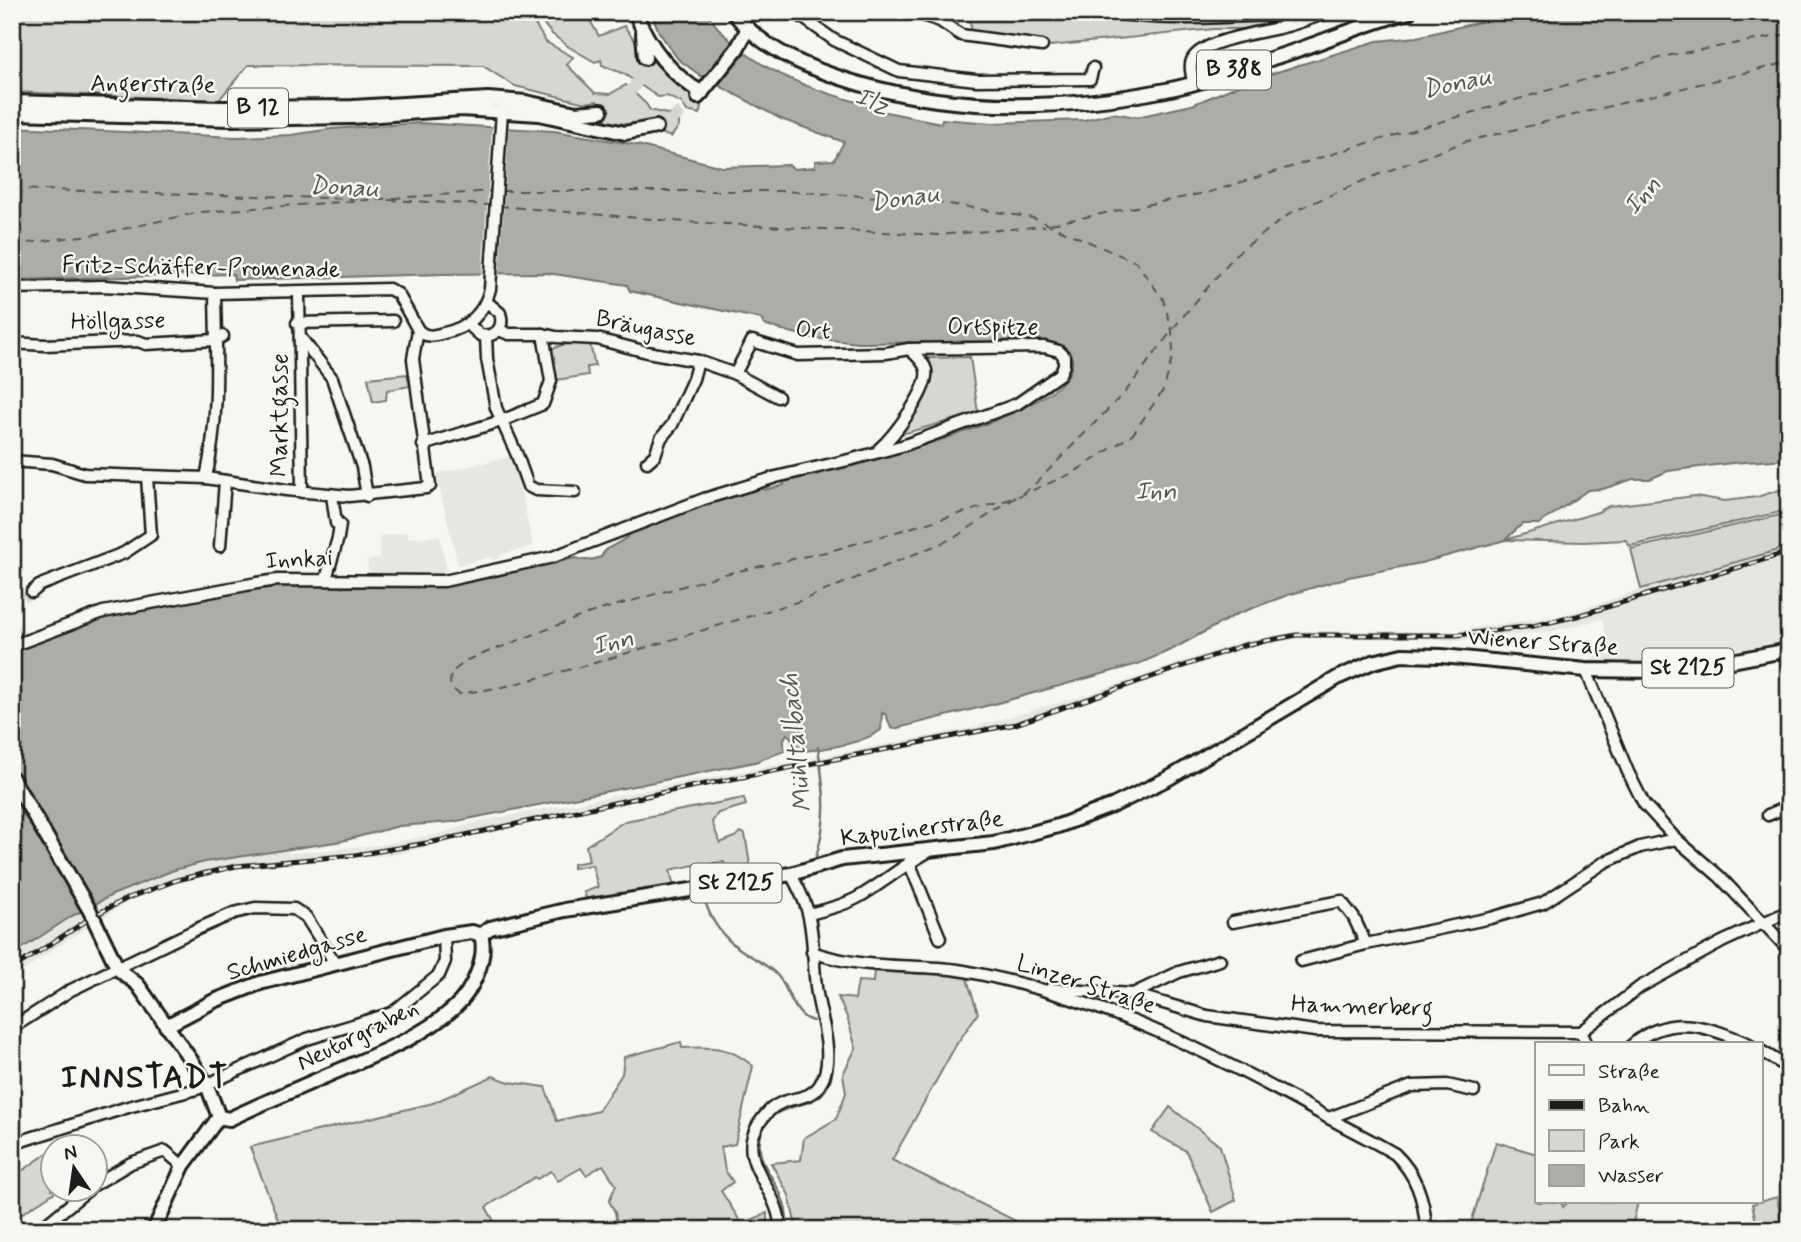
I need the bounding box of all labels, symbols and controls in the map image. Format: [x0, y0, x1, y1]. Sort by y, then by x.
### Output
road number: B 388 [1197, 50, 1271, 90]
water label: Donau [1419, 60, 1495, 108]
street label: Angerstraße [90, 68, 216, 105]
water label: Ilz [850, 80, 894, 124]
road number: B 12 [228, 88, 288, 128]
water label: Donau [308, 169, 380, 207]
water label: Inn [1616, 169, 1670, 223]
water label: Donau [868, 177, 942, 221]
street label: Fritz-Schäffer-Promenade [62, 250, 340, 286]
street label: Bräugasse [593, 303, 699, 355]
street label: Höllgasse [70, 306, 166, 340]
street label: Ortspitze [947, 312, 1039, 343]
street label: Ort [794, 314, 832, 348]
street label: Marktgasse [265, 353, 299, 477]
water label: Inn [1135, 475, 1177, 509]
street label: Innkai [265, 543, 333, 577]
water label: Inn [589, 622, 637, 664]
street label: Wiener Straße [1466, 622, 1620, 664]
road number: St 2125 [1642, 648, 1734, 688]
water label: Mühltalbach [773, 672, 821, 814]
street label: Kapuzinerstraße [839, 804, 1005, 854]
road number: St 2125 [690, 863, 782, 902]
street label: Schmiedgasse [223, 919, 371, 991]
street label: Linzer Straße [1013, 948, 1160, 1022]
street label: Hammerberg [1290, 989, 1433, 1028]
street label: Neutorgraben [292, 993, 424, 1079]
legend [1535, 1042, 1762, 1204]
district label: INNSTADT [61, 1057, 229, 1099]
text: Straße [1598, 1058, 1660, 1086]
text: Bahn [1598, 1092, 1650, 1120]
text: Park [1598, 1128, 1640, 1156]
north arrow [38, 1134, 108, 1204]
text: N [62, 1139, 79, 1167]
text: Wasser [1598, 1162, 1664, 1190]

